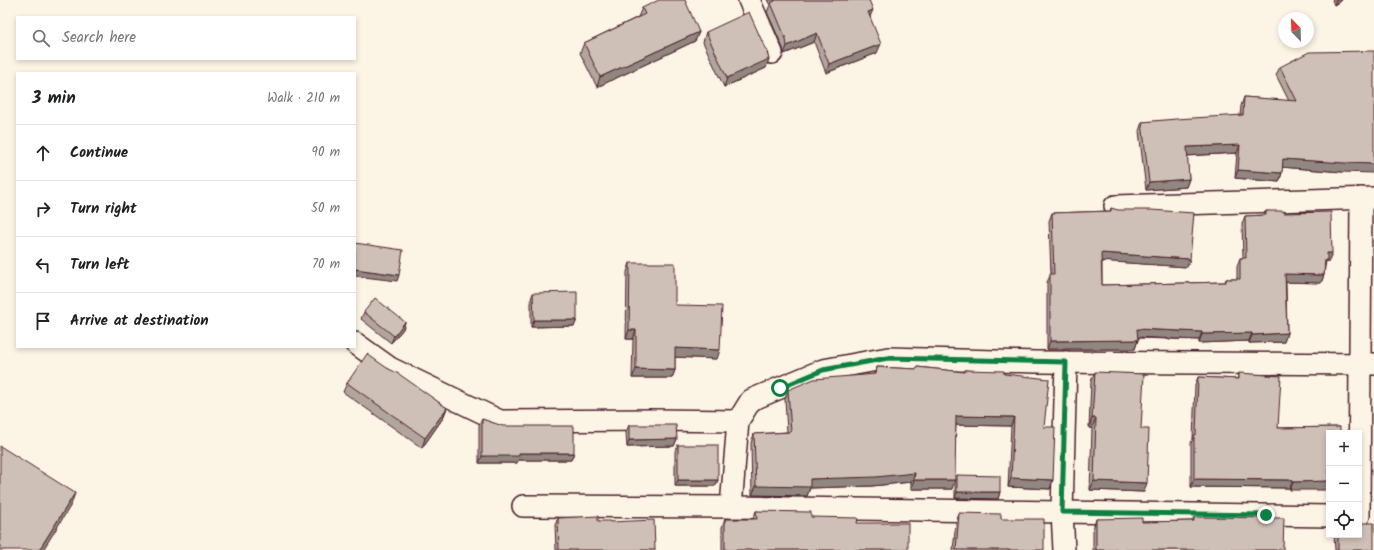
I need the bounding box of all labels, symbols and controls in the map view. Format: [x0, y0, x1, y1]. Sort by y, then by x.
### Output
north arrow [1278, 12, 1314, 48]
search box [16, 16, 356, 60]
text: Search here [62, 26, 136, 50]
icon: search [30, 27, 52, 49]
text: 3 min [32, 85, 76, 112]
text: Walk · 210 m [267, 88, 340, 109]
text: Continue [70, 141, 128, 165]
icon: ahead [32, 142, 54, 164]
text: 90 m [312, 142, 340, 163]
text: Turn right [70, 197, 137, 221]
icon: right [32, 198, 54, 220]
text: 50 m [311, 198, 340, 219]
text: Turn left [70, 253, 130, 277]
icon: left [32, 254, 54, 276]
text: 70 m [312, 254, 340, 275]
text: Arrive at destination [70, 309, 209, 333]
icon: arrive [32, 310, 54, 332]
route start [771, 379, 789, 397]
map controls [1326, 430, 1362, 538]
button: + [1326, 430, 1362, 466]
button: − [1326, 466, 1362, 502]
button: locate [1326, 502, 1362, 538]
route end [1257, 506, 1275, 524]

